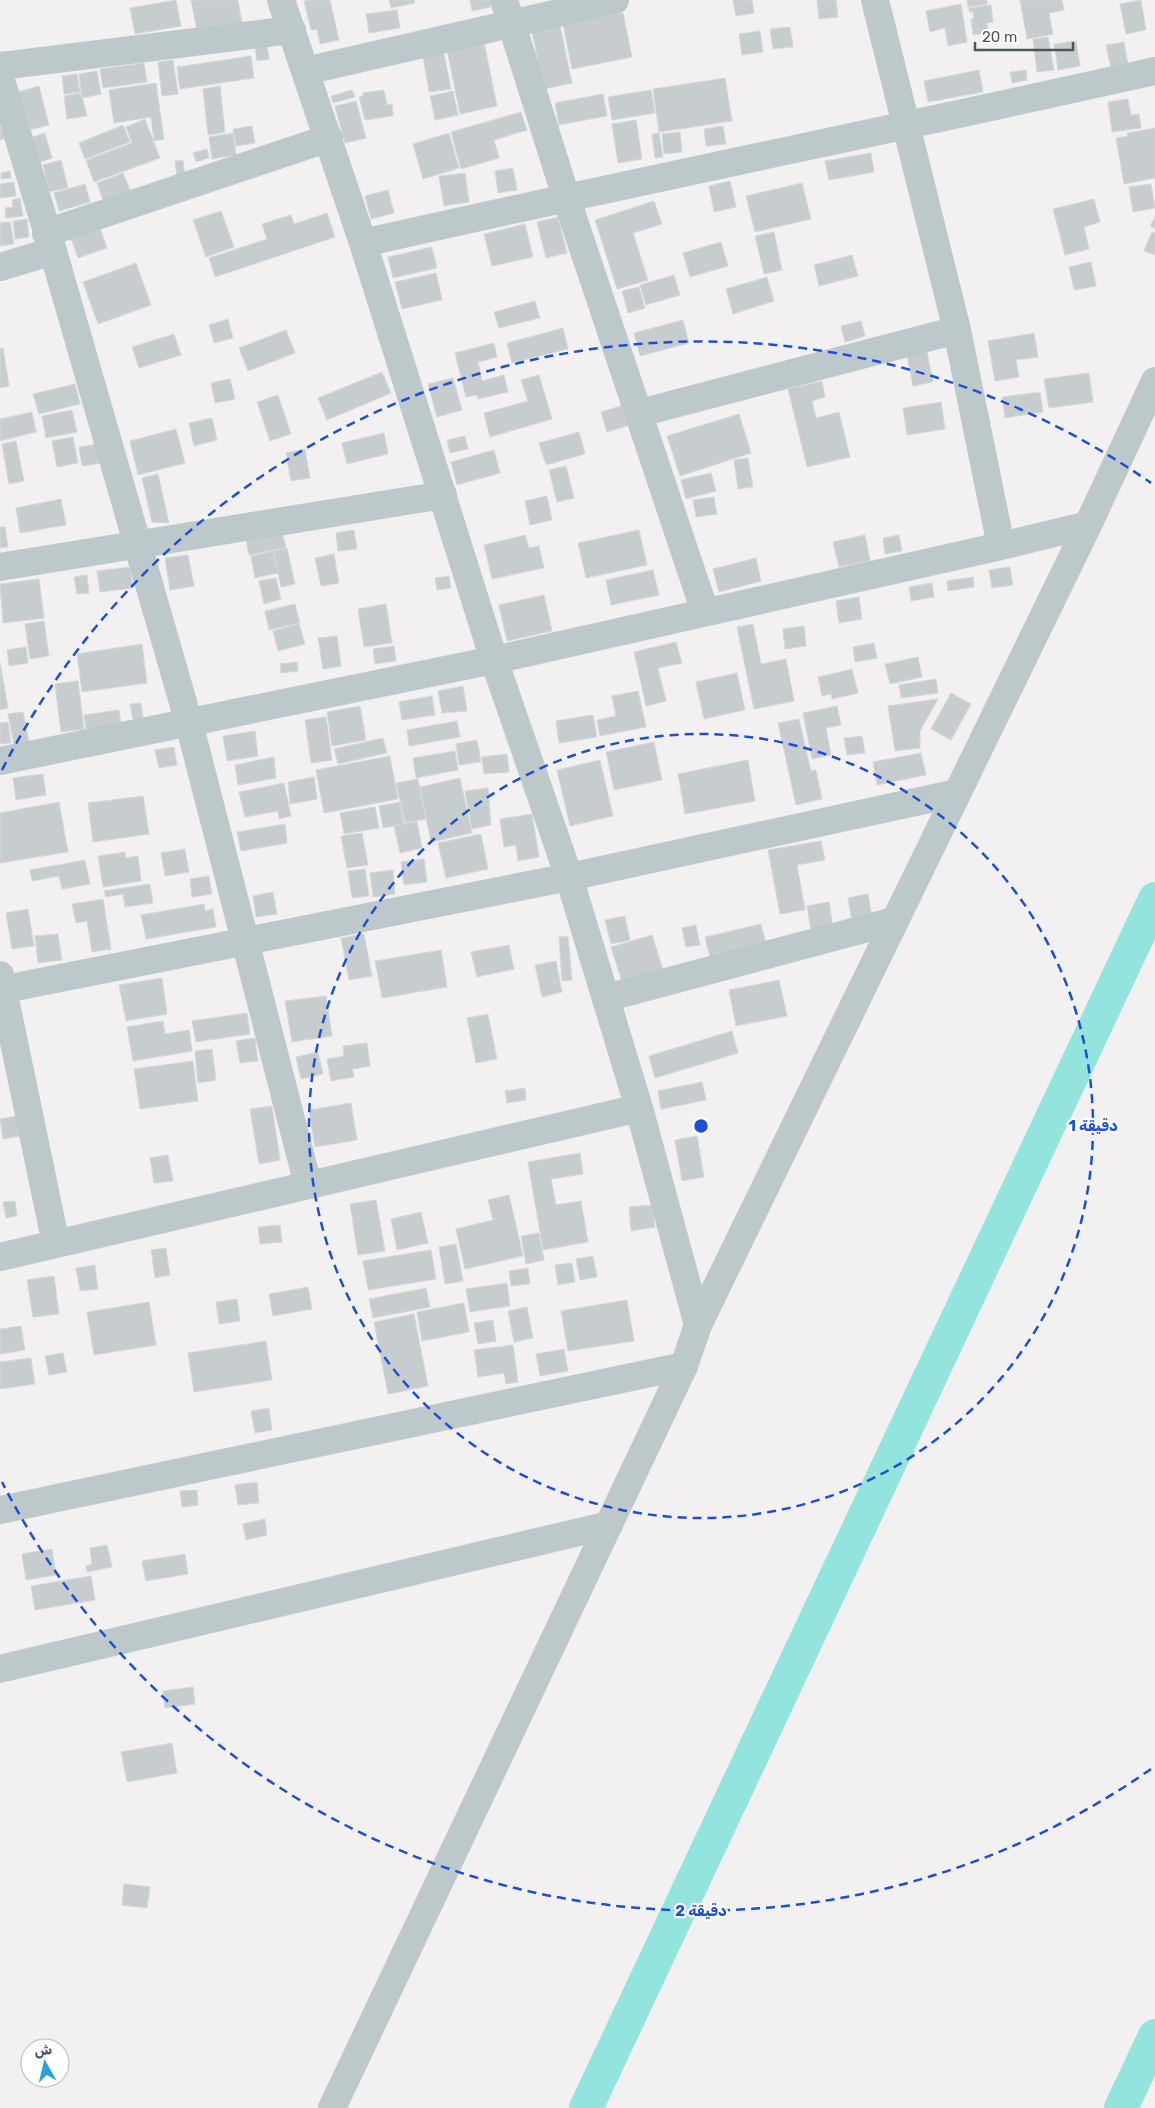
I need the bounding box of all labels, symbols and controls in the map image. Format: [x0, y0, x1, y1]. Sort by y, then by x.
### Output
scale bar [975, 20, 1072, 52]
text: 20 m [982, 28, 1017, 46]
centre of rings [692, 1117, 710, 1135]
text: 1 دقيقة [1068, 1117, 1118, 1135]
text: 2 دقيقة [675, 1902, 727, 1920]
north arrow [20, 2038, 70, 2088]
text: ش [33, 2041, 53, 2060]

